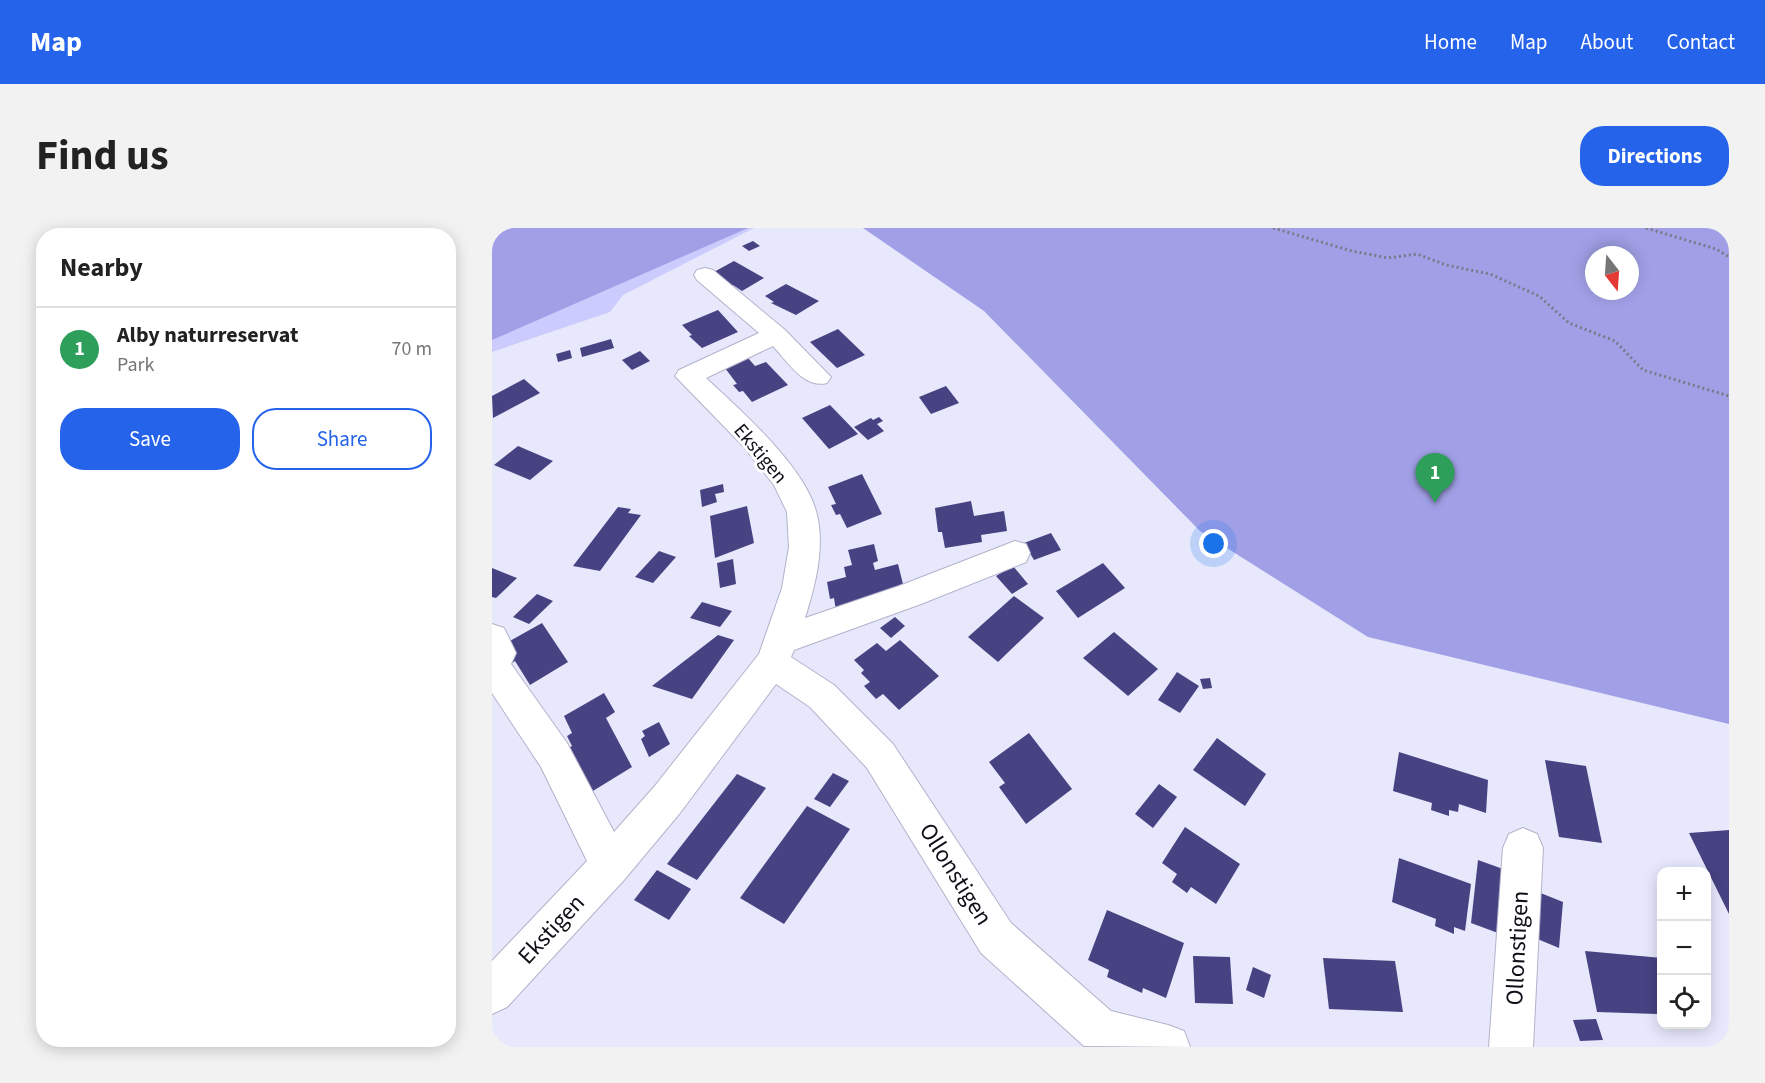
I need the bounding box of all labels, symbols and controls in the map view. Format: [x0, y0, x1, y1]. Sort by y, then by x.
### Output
text: Map [30, 22, 82, 62]
text: Home [1424, 27, 1477, 57]
text: Map [1510, 27, 1548, 57]
text: About [1581, 27, 1633, 57]
text: Contact [1666, 27, 1735, 57]
text: Find us [36, 126, 169, 186]
button: Directions [1580, 126, 1729, 186]
north arrow [1585, 246, 1639, 300]
text: Nearby [60, 249, 143, 286]
text: Alby naturreservat [117, 319, 298, 351]
text: 1 [74, 335, 85, 363]
text: 70 m [392, 335, 432, 363]
text: Park [117, 351, 154, 379]
button: Save [60, 408, 240, 470]
button: Share [252, 408, 432, 470]
street label: Ekstigen [727, 418, 794, 490]
pin: 1 [1416, 454, 1454, 503]
your location [1199, 529, 1228, 558]
street label: Ollonstigen [910, 816, 1001, 932]
map controls [1657, 867, 1711, 1029]
button: + [1657, 867, 1711, 921]
street label: Ekstigen [510, 886, 593, 972]
street label: Ollonstigen [1497, 890, 1538, 1006]
button: − [1657, 921, 1711, 975]
button: locate [1657, 975, 1711, 1029]

